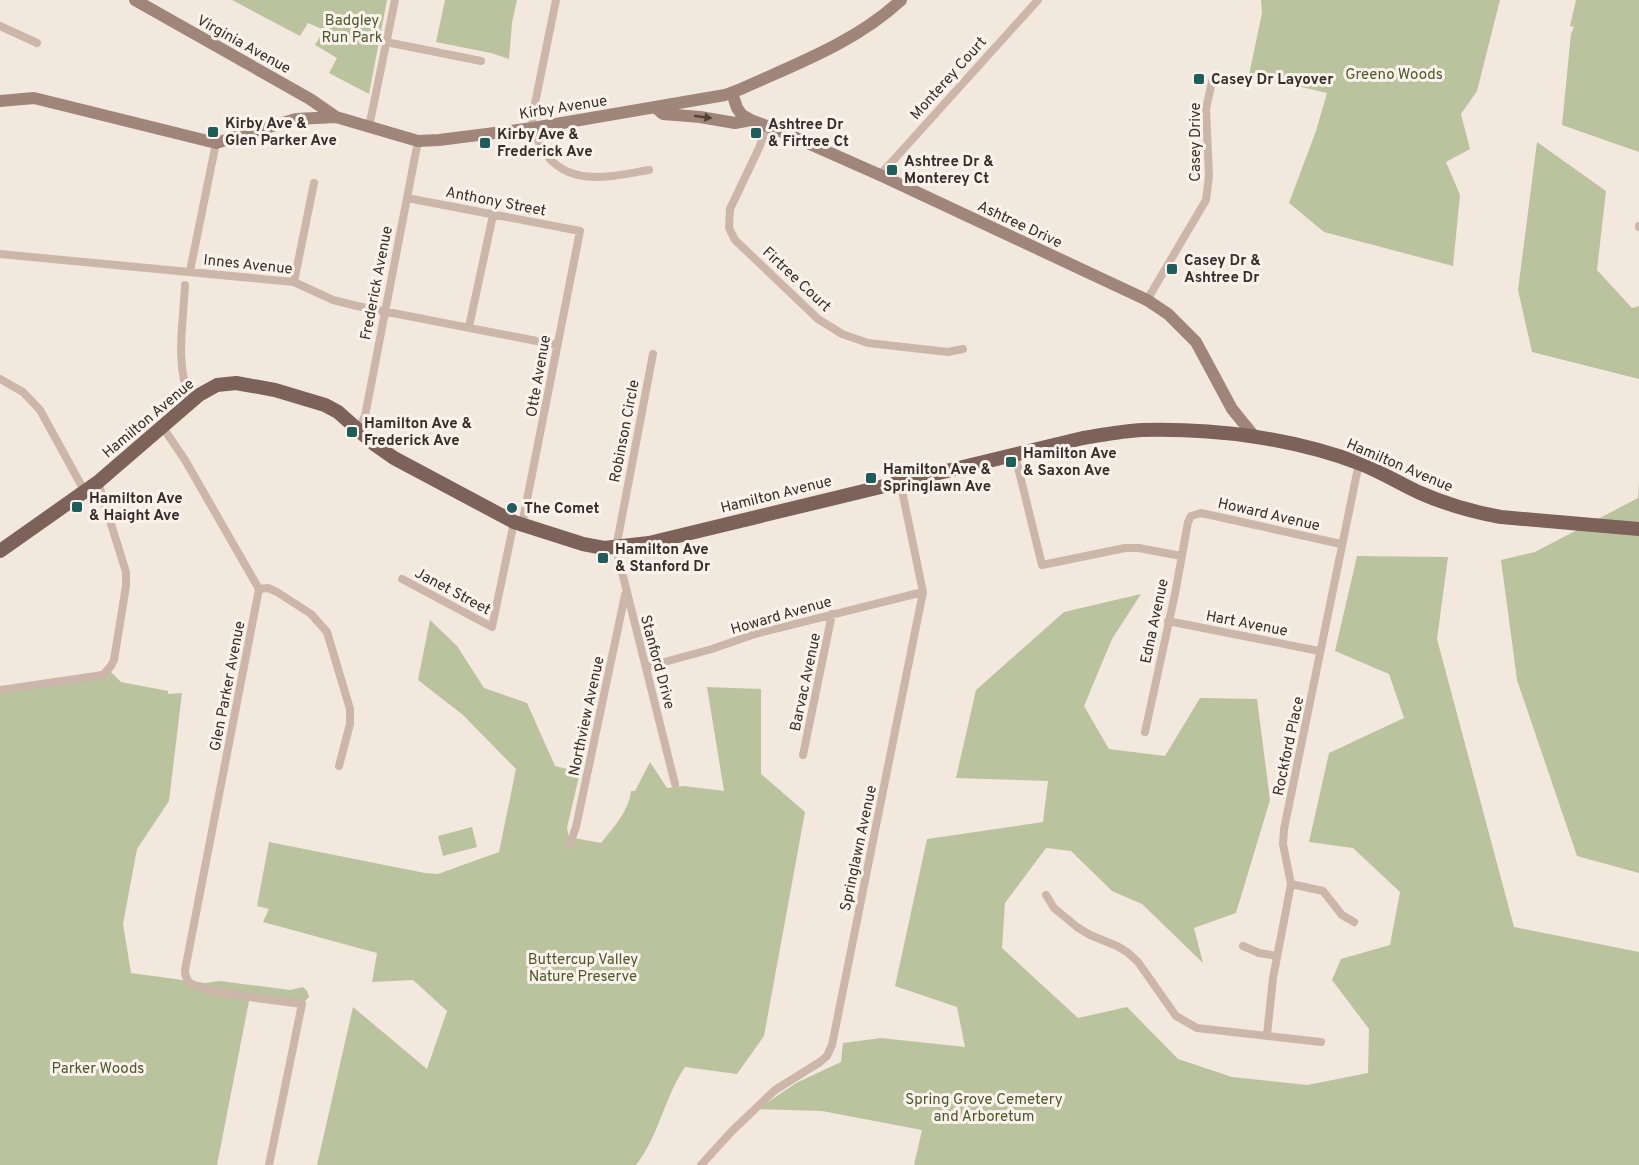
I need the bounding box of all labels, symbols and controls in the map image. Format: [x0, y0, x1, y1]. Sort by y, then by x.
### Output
street label: Virginia Avenue [193, 12, 294, 79]
park label: Badgley Run Park [321, 12, 383, 48]
street label: Monterey Court [907, 33, 991, 125]
park label: Greeno Woods [1345, 66, 1443, 85]
place label: Casey Dr Layover [1211, 71, 1334, 90]
marker: Casey Dr Layover [1192, 72, 1206, 86]
street label: Kirby Avenue [518, 92, 609, 125]
street label: Casey Drive [1187, 102, 1206, 182]
one-way arrow [693, 113, 712, 122]
place label: Kirby Ave & Glen Parker Ave [225, 115, 337, 151]
place label: Ashtree Dr & Firtree Ct [768, 116, 849, 152]
marker: Kirby Ave & Glen Parker Ave [206, 125, 220, 139]
place label: Kirby Ave & Frederick Ave [497, 126, 593, 162]
marker: Ashtree Dr & Firtree Ct [749, 126, 763, 140]
marker: Kirby Ave & Frederick Ave [478, 136, 492, 150]
place label: Ashtree Dr & Monterey Ct [904, 153, 994, 189]
marker: Ashtree Dr & Monterey Ct [885, 163, 899, 177]
street label: Anthony Street [444, 183, 548, 222]
street label: Ashtree Drive [974, 197, 1065, 253]
street label: Frederick Avenue [357, 225, 398, 342]
street label: Firtree Court [758, 243, 834, 317]
street label: Innes Avenue [202, 251, 293, 280]
place label: Casey Dr & Ashtree Dr [1184, 252, 1261, 288]
marker: Casey Dr & Ashtree Dr [1165, 262, 1179, 276]
street label: Otte Avenue [523, 334, 556, 419]
street label: Hamilton Avenue [99, 375, 199, 463]
street label: Robinson Circle [606, 378, 645, 484]
place label: Hamilton Ave & Frederick Ave [364, 415, 472, 451]
marker: Hamilton Ave & Frederick Ave [345, 425, 359, 439]
street label: Hamilton Avenue [1343, 435, 1456, 497]
place label: Hamilton Ave & Saxon Ave [1023, 445, 1117, 481]
marker: Hamilton Ave & Saxon Ave [1004, 455, 1018, 469]
place label: Hamilton Ave & Springlawn Ave [883, 461, 991, 497]
marker: Hamilton Ave & Springlawn Ave [864, 471, 878, 485]
street label: Hamilton Avenue [719, 472, 834, 518]
place label: Hamilton Ave & Haight Ave [89, 490, 183, 526]
street label: Howard Avenue [1216, 494, 1322, 536]
marker: Hamilton Ave & Haight Ave [70, 500, 84, 514]
place label: The Comet [524, 500, 599, 519]
marker: The Comet [505, 501, 519, 515]
place label: Hamilton Ave & Stanford Dr [615, 541, 711, 577]
marker: Hamilton Ave & Stanford Dr [596, 551, 610, 565]
street label: Janet Street [411, 564, 494, 620]
street label: Edna Avenue [1137, 577, 1174, 666]
street label: Howard Avenue [729, 593, 834, 640]
street label: Hart Avenue [1204, 607, 1289, 642]
street label: Stanford Drive [635, 613, 678, 712]
street label: Glen Parker Avenue [207, 620, 250, 753]
street label: Barvac Avenue [787, 631, 826, 733]
street label: Northview Avenue [565, 655, 609, 778]
street label: Rockford Place [1270, 695, 1309, 798]
street label: Springlawn Avenue [837, 784, 882, 913]
park label: Buttercup Valley Nature Preserve [528, 951, 638, 987]
park label: Parker Woods [52, 1060, 144, 1079]
park label: Spring Grove Cemetery and Arboretum [905, 1091, 1063, 1127]

